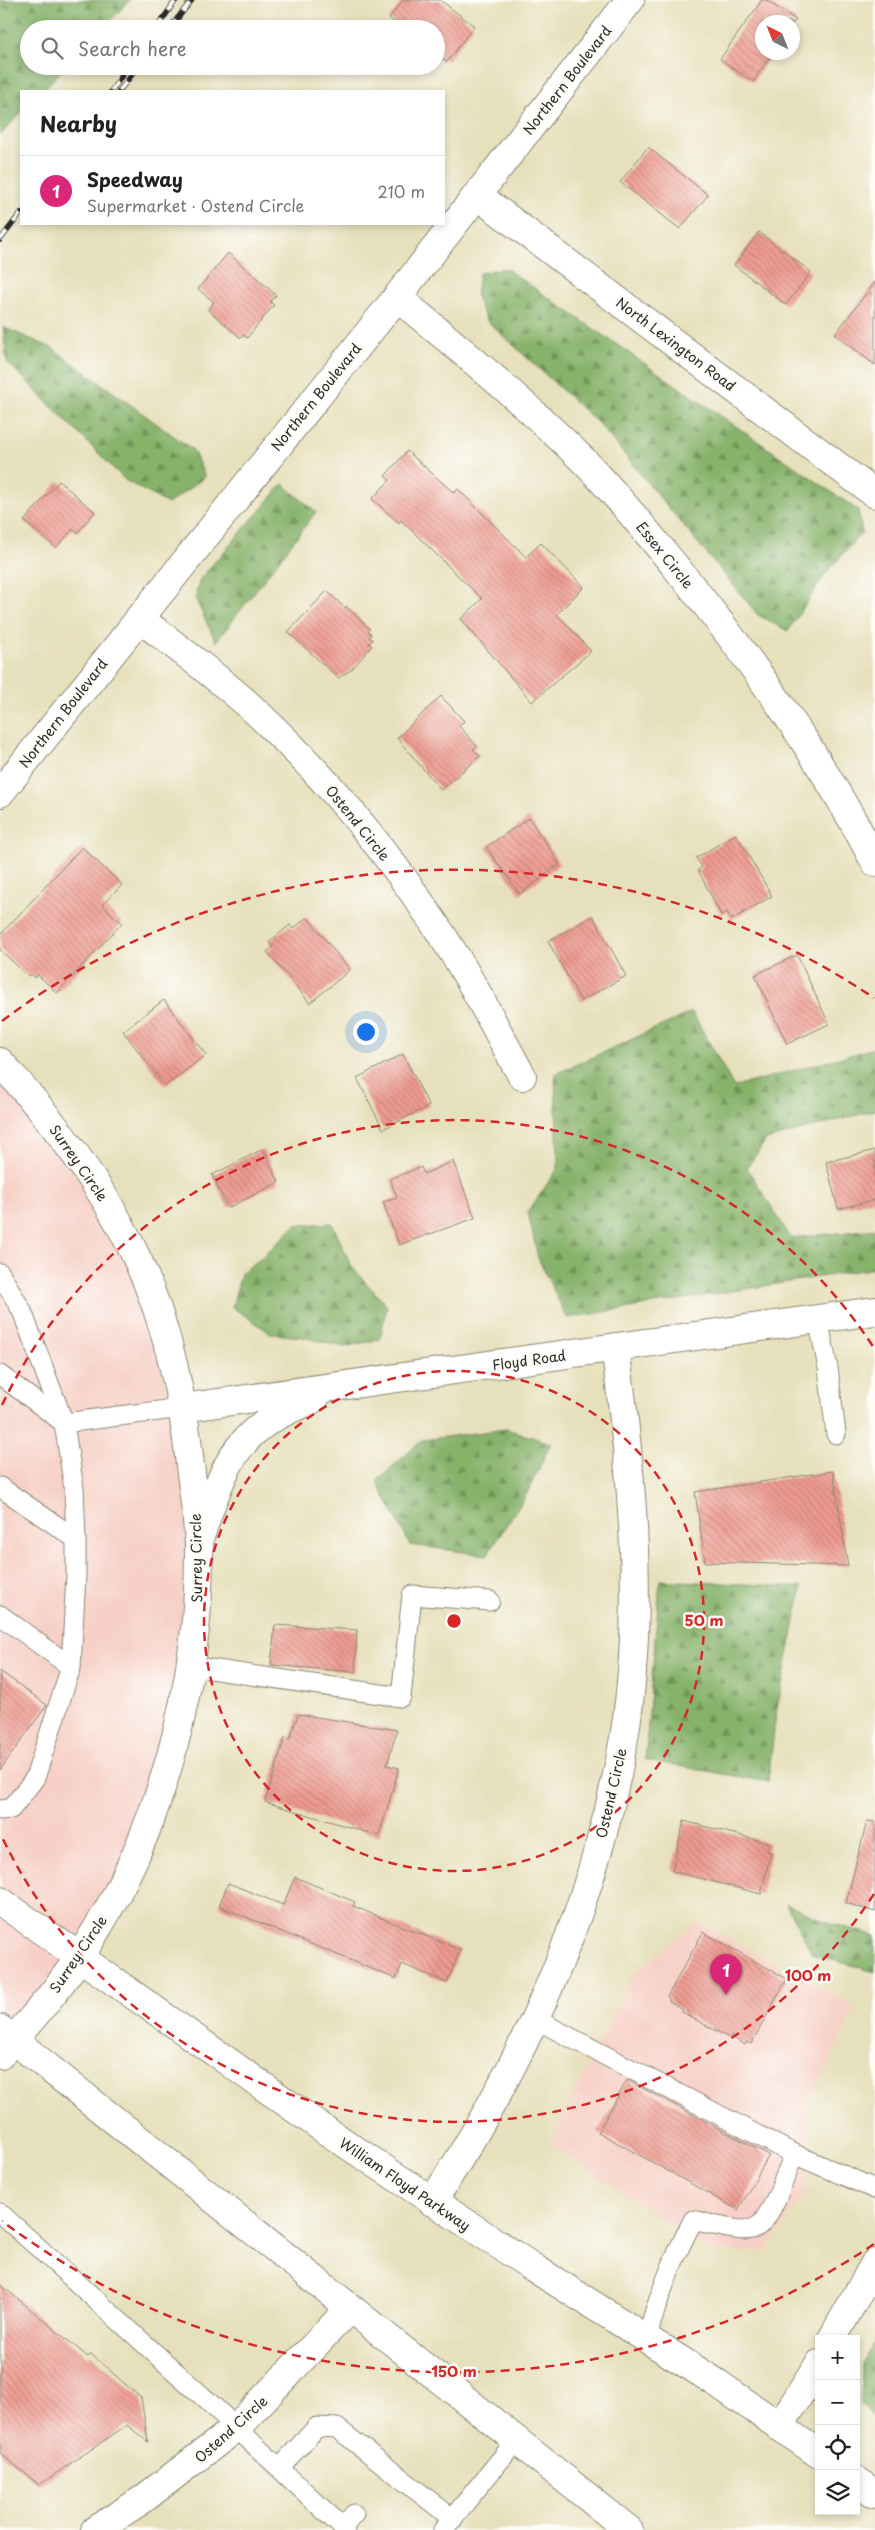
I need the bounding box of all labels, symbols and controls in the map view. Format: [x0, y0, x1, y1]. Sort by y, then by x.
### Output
north arrow [755, 15, 800, 60]
search box [20, 20, 445, 75]
street label: Northern Boulevard [518, 21, 617, 139]
icon: search [38, 34, 66, 62]
text: Search here [78, 34, 187, 62]
text: Nearby [40, 107, 117, 139]
text: Speedway [87, 165, 183, 193]
text: 1 [52, 179, 60, 203]
text: 210 m [377, 179, 425, 203]
text: Supermarket · Ostend Circle [87, 193, 305, 217]
street label: North Lexington Road [612, 292, 740, 396]
street label: Northern Boulevard [266, 338, 366, 455]
street label: Essex Circle [631, 517, 699, 593]
street label: Northern Boulevard [14, 654, 113, 772]
street label: Ostend Circle [321, 781, 395, 865]
your location [353, 1019, 379, 1045]
street label: Surrey Circle [45, 1120, 113, 1206]
street label: Floyd Road [491, 1344, 567, 1376]
street label: Surrey Circle [185, 1513, 207, 1603]
text: 50 m [685, 1608, 723, 1631]
centre of rings [445, 1612, 463, 1630]
street label: Ostend Circle [590, 1746, 632, 1840]
street label: Surrey Circle [44, 1911, 112, 1997]
pin: 1 [710, 1954, 742, 1995]
text: 100 m [785, 1963, 831, 1986]
street label: William Floyd Parkway [335, 2132, 475, 2236]
map controls [815, 2335, 860, 2515]
button: + [815, 2335, 860, 2380]
text: 150 m [431, 2359, 477, 2382]
button: − [815, 2380, 860, 2425]
street label: Ostend Circle [190, 2390, 272, 2468]
button: locate [815, 2425, 860, 2470]
button: layers [815, 2470, 860, 2515]

